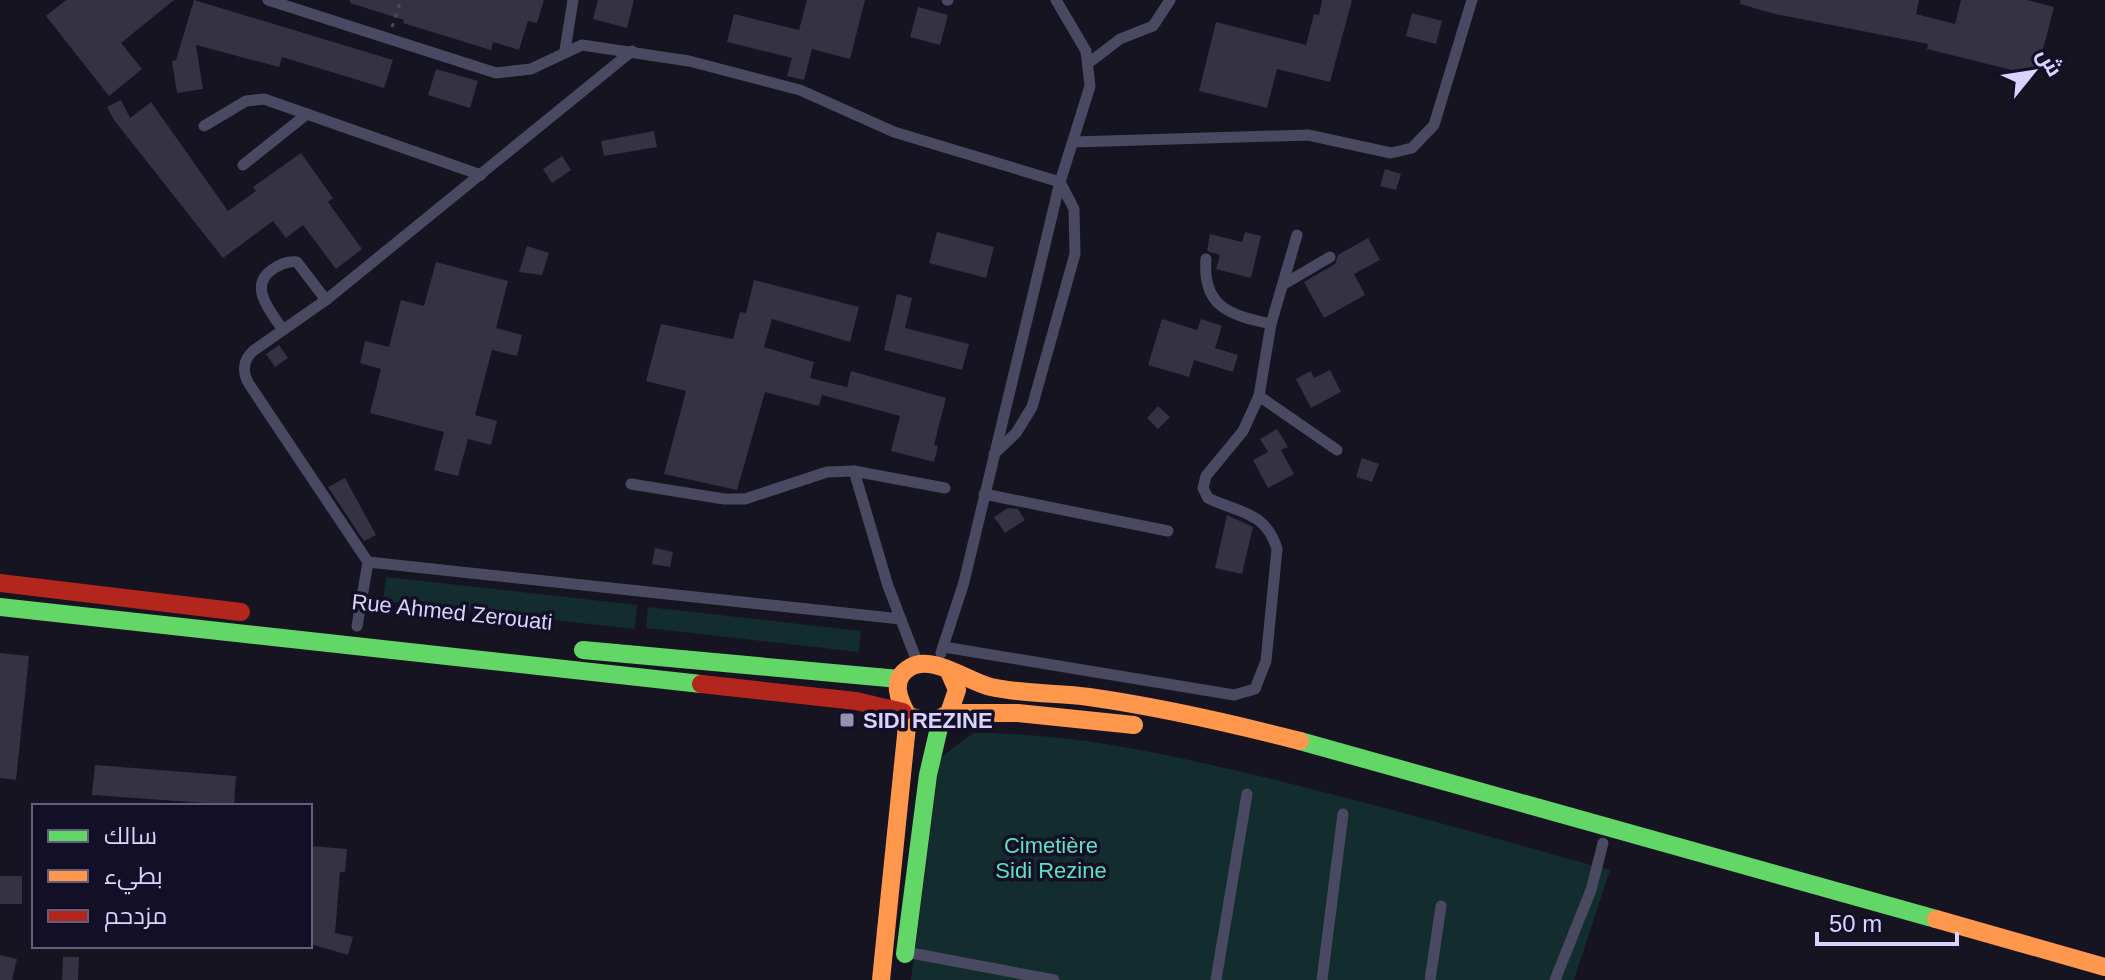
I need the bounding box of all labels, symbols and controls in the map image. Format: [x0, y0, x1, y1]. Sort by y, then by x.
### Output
north arrow [1993, 32, 2073, 112]
text: ش [2031, 44, 2068, 81]
street label: Rue Ahmed Zerouati [350, 589, 554, 635]
place label: SIDI REZINE [863, 708, 993, 733]
marker: SIDI REZINE [838, 711, 856, 729]
legend [32, 804, 312, 948]
text: سالك [104, 822, 157, 849]
park label: Cimetière Sidi Rezine [995, 833, 1107, 883]
text: بطيء [104, 862, 163, 895]
scale bar [1817, 896, 1957, 946]
text: مزدحم [104, 902, 167, 932]
text: 50 m [1829, 910, 1882, 937]

